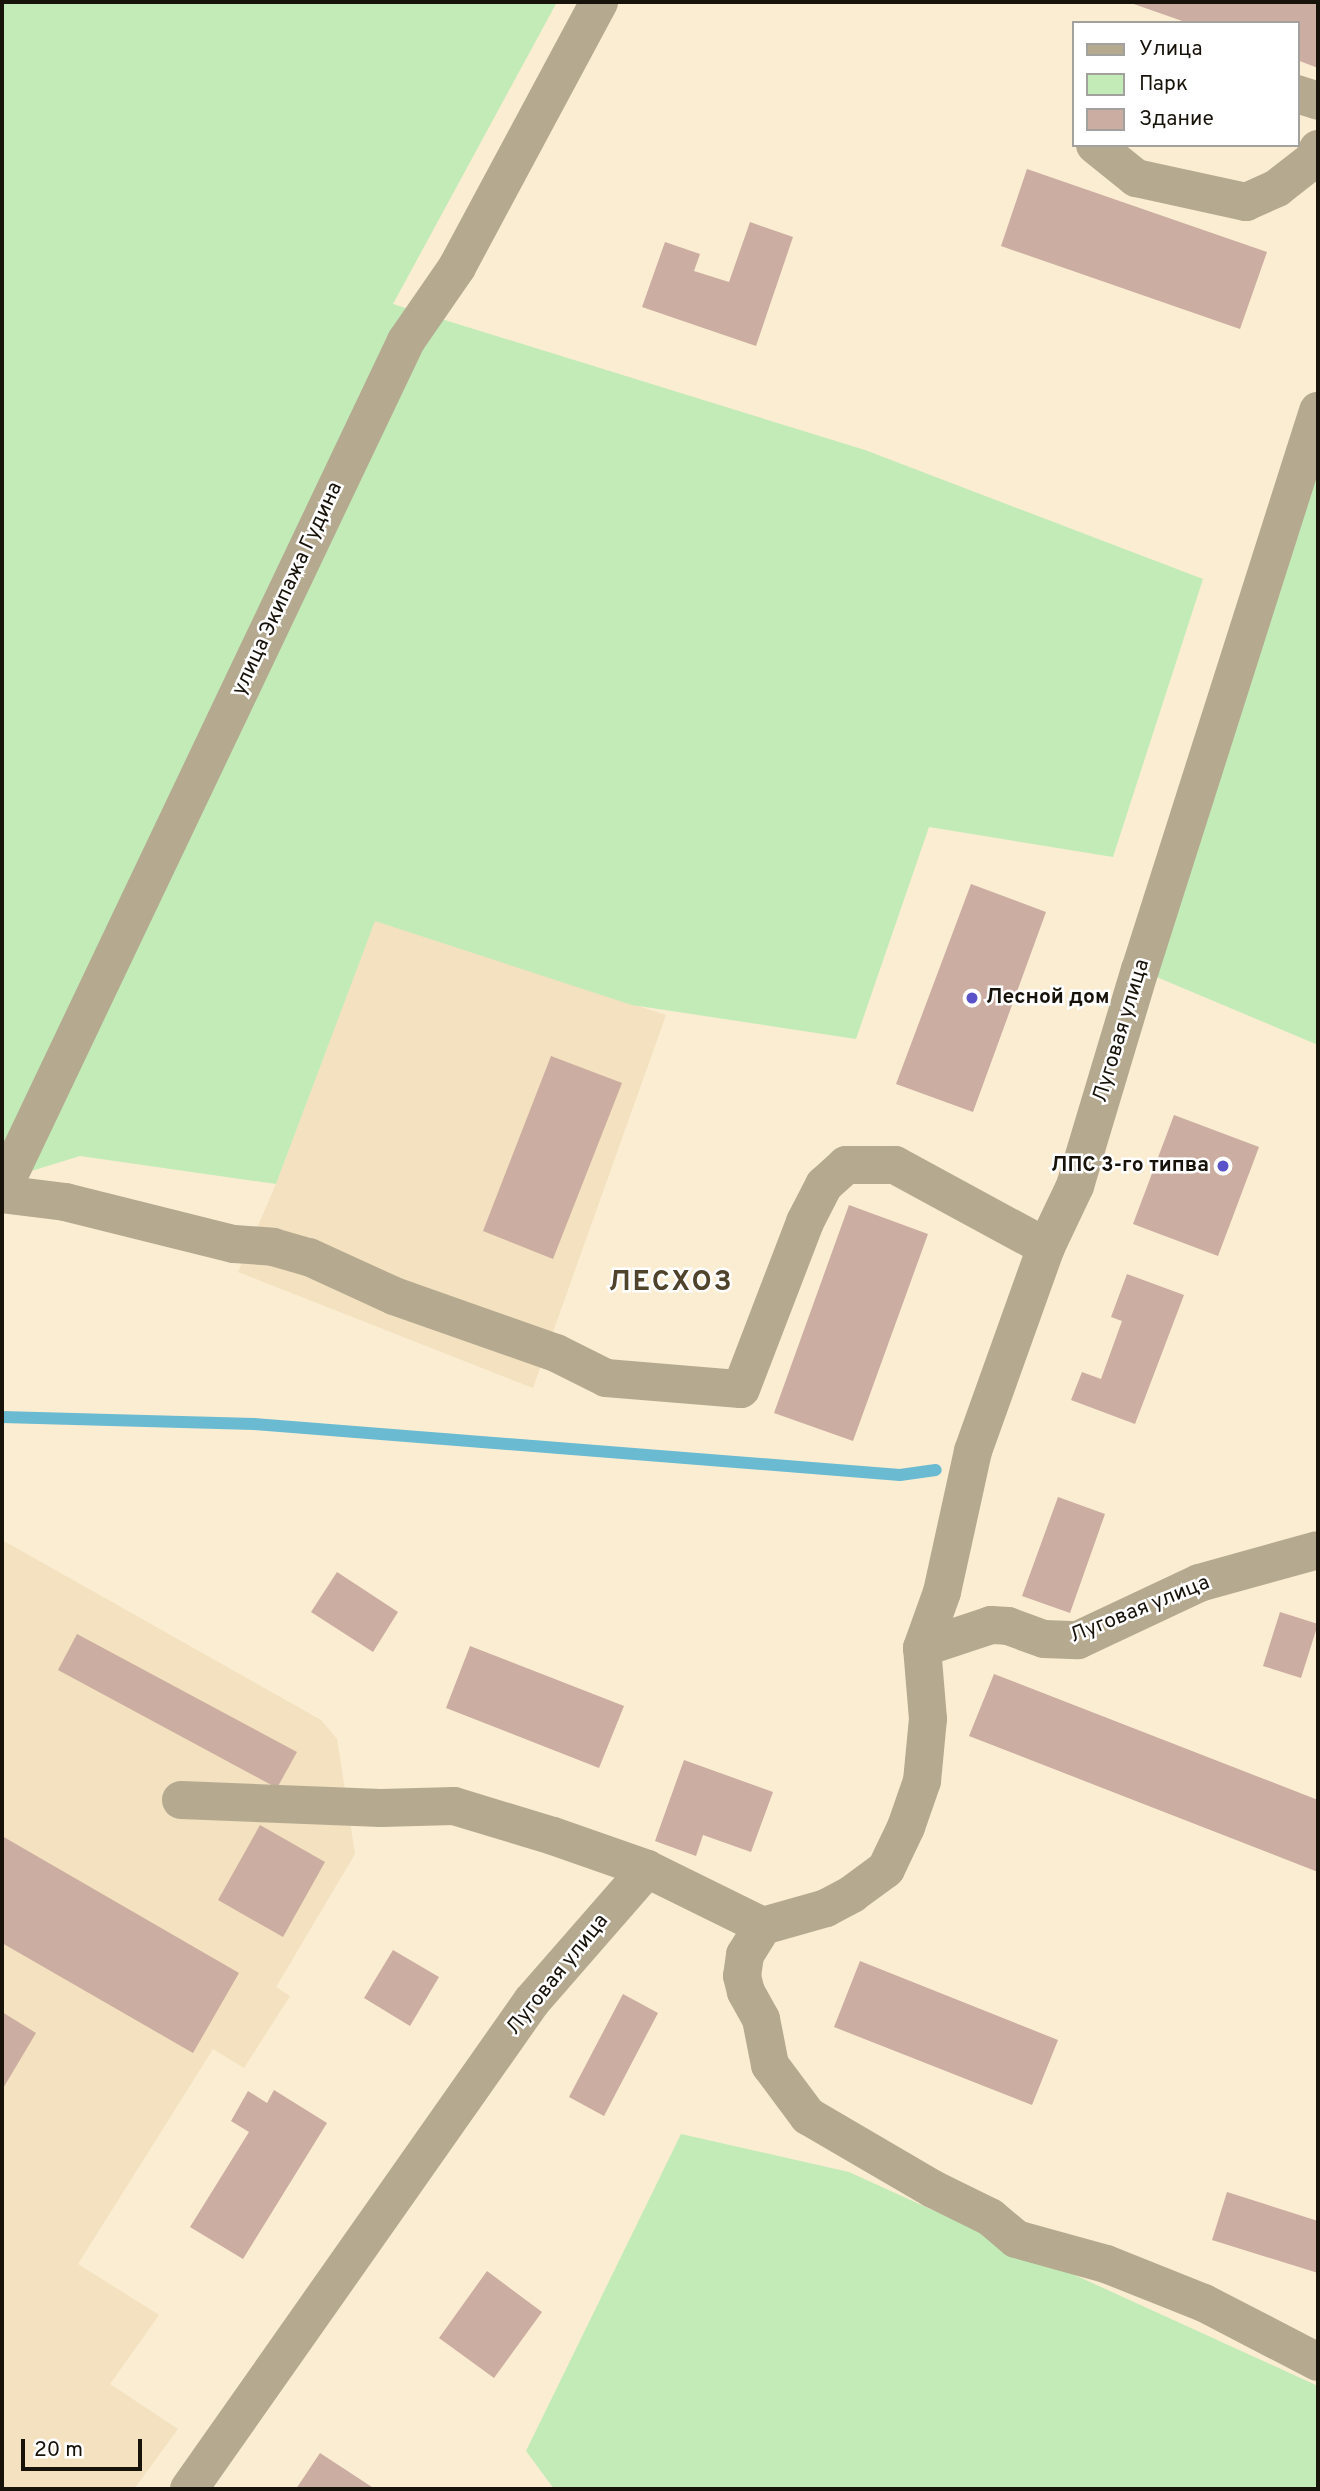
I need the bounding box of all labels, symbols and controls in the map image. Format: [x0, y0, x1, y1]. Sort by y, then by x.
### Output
legend [1072, 21, 1299, 147]
text: Улица [1139, 36, 1203, 63]
text: Парк [1139, 71, 1188, 98]
text: Здание [1139, 106, 1214, 133]
street label: улица Экипажа Гудина [227, 478, 349, 700]
street label: Луговая улица [1088, 956, 1156, 1106]
place label: Лесной дом [986, 985, 1110, 1011]
marker: Лесной дом [964, 990, 980, 1006]
place label: ЛПС 3-го типва [1051, 1153, 1209, 1179]
marker: ЛПС 3-го типва [1215, 1158, 1231, 1174]
district label: ЛЕСХОЗ [609, 1266, 733, 1300]
street label: Луговая улица [1066, 1571, 1214, 1649]
street label: Луговая улица [502, 1909, 614, 2041]
scale bar [24, 2424, 145, 2468]
text: 20 m [34, 2437, 83, 2464]

